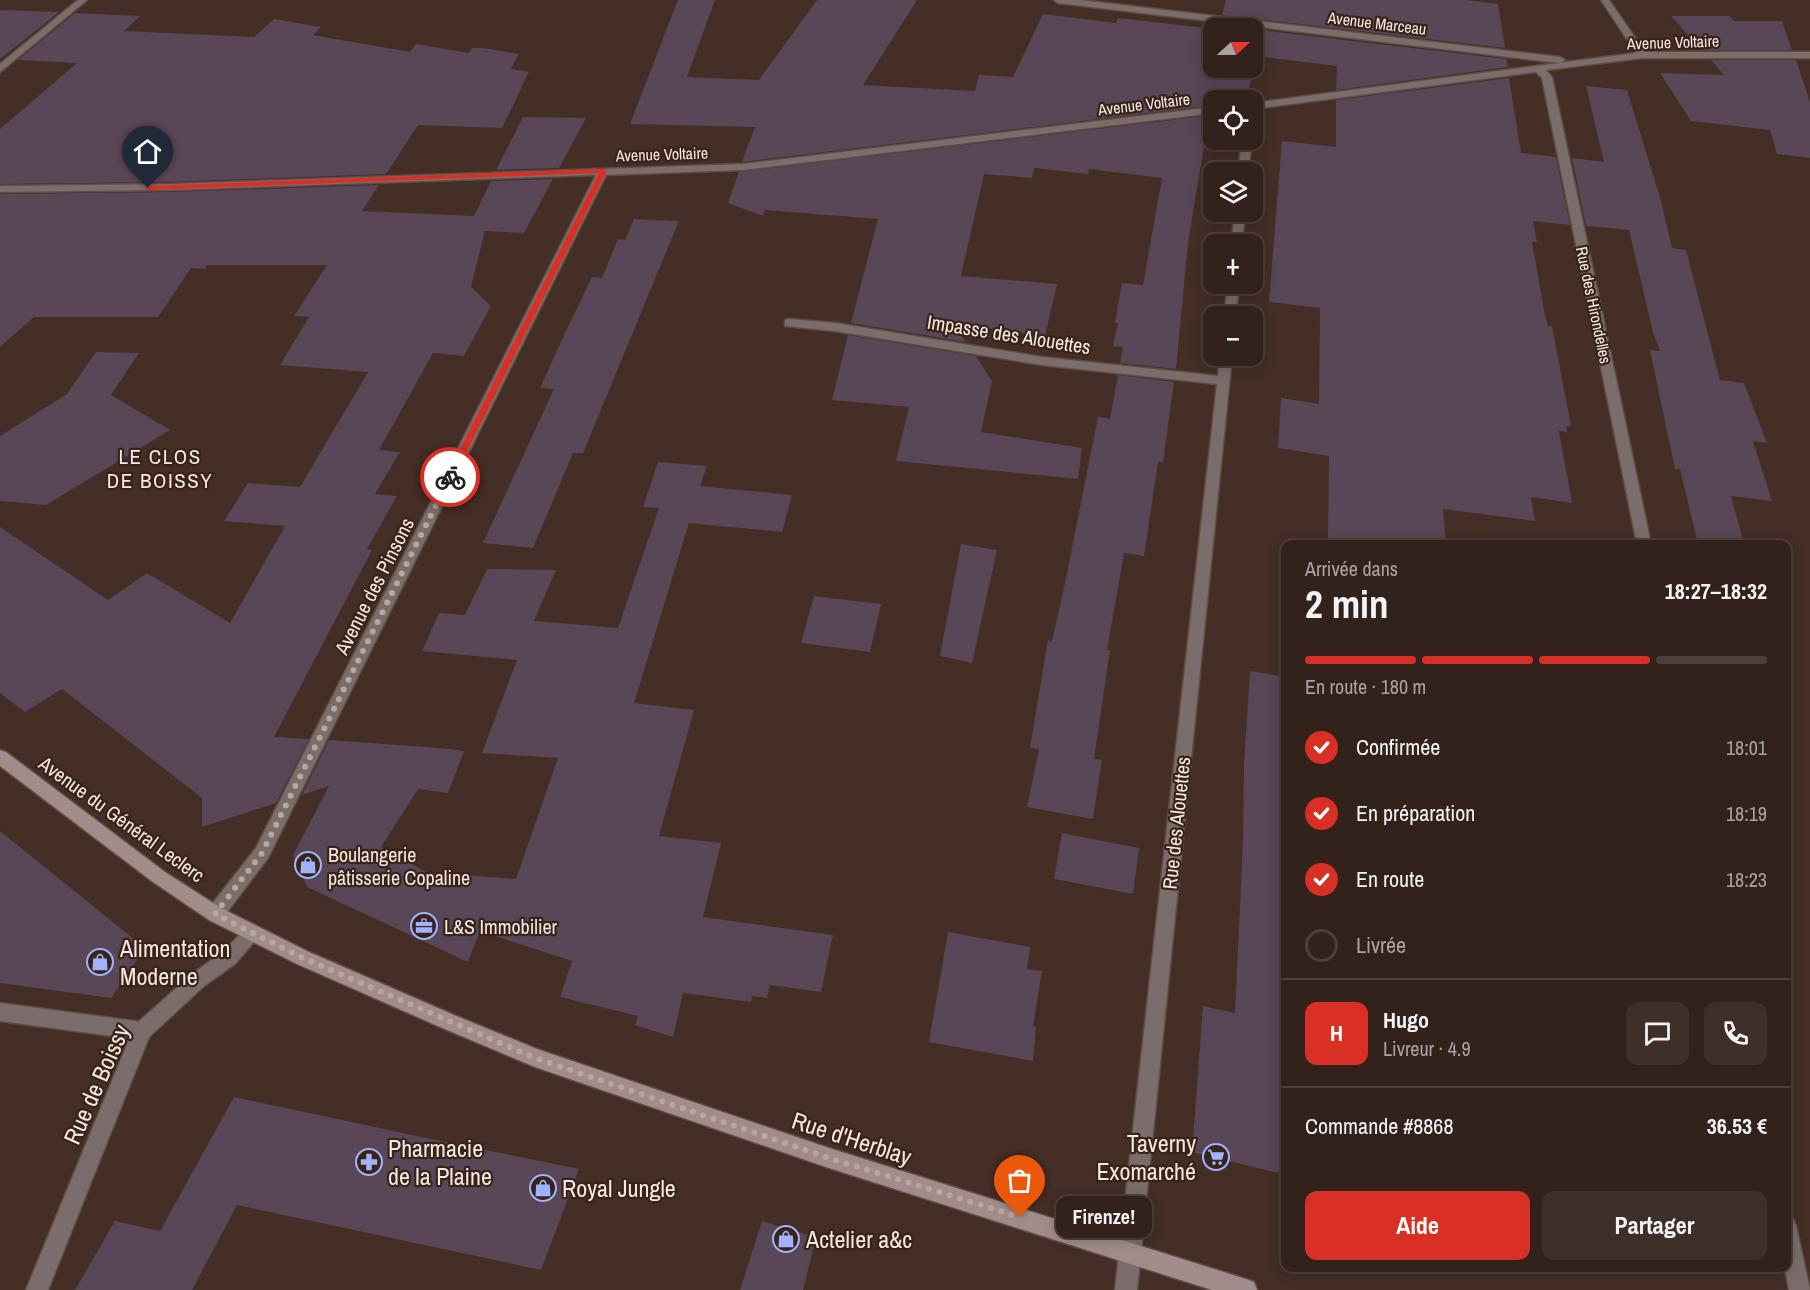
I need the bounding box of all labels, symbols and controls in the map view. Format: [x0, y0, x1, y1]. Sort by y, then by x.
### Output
street label: Avenue Marceau [1326, 6, 1427, 40]
north arrow [1203, 18, 1263, 78]
map controls [1203, 18, 1263, 366]
street label: Avenue Voltaire [1625, 29, 1720, 55]
street label: Avenue Voltaire [1096, 87, 1191, 121]
button: locate [1203, 90, 1263, 150]
pin [122, 126, 173, 188]
icon: home [131, 135, 164, 168]
street label: Avenue Voltaire [614, 141, 709, 167]
button: layers [1203, 162, 1263, 222]
button: + [1203, 234, 1263, 294]
street label: Rue des Hirondelles [1571, 245, 1617, 365]
button: − [1203, 306, 1263, 366]
street label: Impasse des Alouettes [925, 308, 1093, 360]
district label: LE CLOS DE BOISSY [107, 442, 213, 495]
courier [420, 447, 480, 507]
icon: bike [434, 461, 467, 494]
street label: Avenue des Pinsons [327, 513, 420, 660]
text: Arrivée dans [1305, 555, 1398, 582]
text: 18:27–18:32 [1665, 576, 1767, 606]
text: 2 min [1305, 578, 1389, 630]
text: En route · 180 m [1305, 673, 1426, 700]
icon: check [1305, 731, 1338, 764]
text: Confirmée [1356, 732, 1440, 762]
text: 18:01 [1726, 734, 1767, 761]
street label: Avenue du Général Leclerc [33, 749, 210, 888]
street label: Rue des Alouettes [1156, 755, 1196, 891]
icon: check [1305, 797, 1338, 830]
text: En préparation [1356, 798, 1475, 828]
text: 18:19 [1726, 800, 1767, 827]
place label: Boulangerie pâtisserie Copaline [328, 841, 470, 891]
shop icon: Boulangerie pâtisserie Copaline [293, 850, 323, 880]
icon: check [1305, 863, 1338, 896]
text: En route [1356, 864, 1424, 894]
text: 18:23 [1726, 866, 1767, 893]
office icon: L&S Immobilier [409, 911, 439, 941]
place label: L&S Immobilier [444, 913, 558, 940]
text: Livrée [1356, 930, 1406, 960]
place label: Alimentation Moderne [119, 932, 231, 992]
shop icon: Alimentation Moderne [85, 947, 115, 977]
button: chat [1626, 1002, 1689, 1065]
button: phone [1704, 1002, 1767, 1065]
text: Hugo [1383, 1005, 1429, 1035]
text: H [1330, 1018, 1343, 1048]
street label: Rue de Boissy [55, 1019, 137, 1149]
text: Livreur · 4.9 [1383, 1035, 1471, 1062]
street label: Rue d'Herblay [788, 1104, 916, 1172]
text: Commande #8868 [1305, 1111, 1453, 1141]
text: 36.53 € [1707, 1111, 1767, 1141]
place label: Taverny Exomarché [1096, 1127, 1196, 1187]
place label: Pharmacie de la Plaine [388, 1132, 492, 1192]
supermarket icon: Taverny Exomarché [1201, 1142, 1231, 1172]
pharmacy icon: Pharmacie de la Plaine [354, 1147, 384, 1177]
pin [994, 1155, 1045, 1217]
icon: bag [1003, 1164, 1036, 1197]
place label: Royal Jungle [562, 1172, 676, 1204]
shop icon: Royal Jungle [528, 1173, 558, 1203]
button: Aide [1305, 1191, 1530, 1260]
button: Partager [1542, 1191, 1767, 1260]
callout: Firenze! [1056, 1196, 1152, 1238]
text: Firenze! [1073, 1203, 1135, 1230]
place label: Actelier a&c [805, 1223, 912, 1255]
shop icon: Actelier a&c [771, 1224, 801, 1254]

